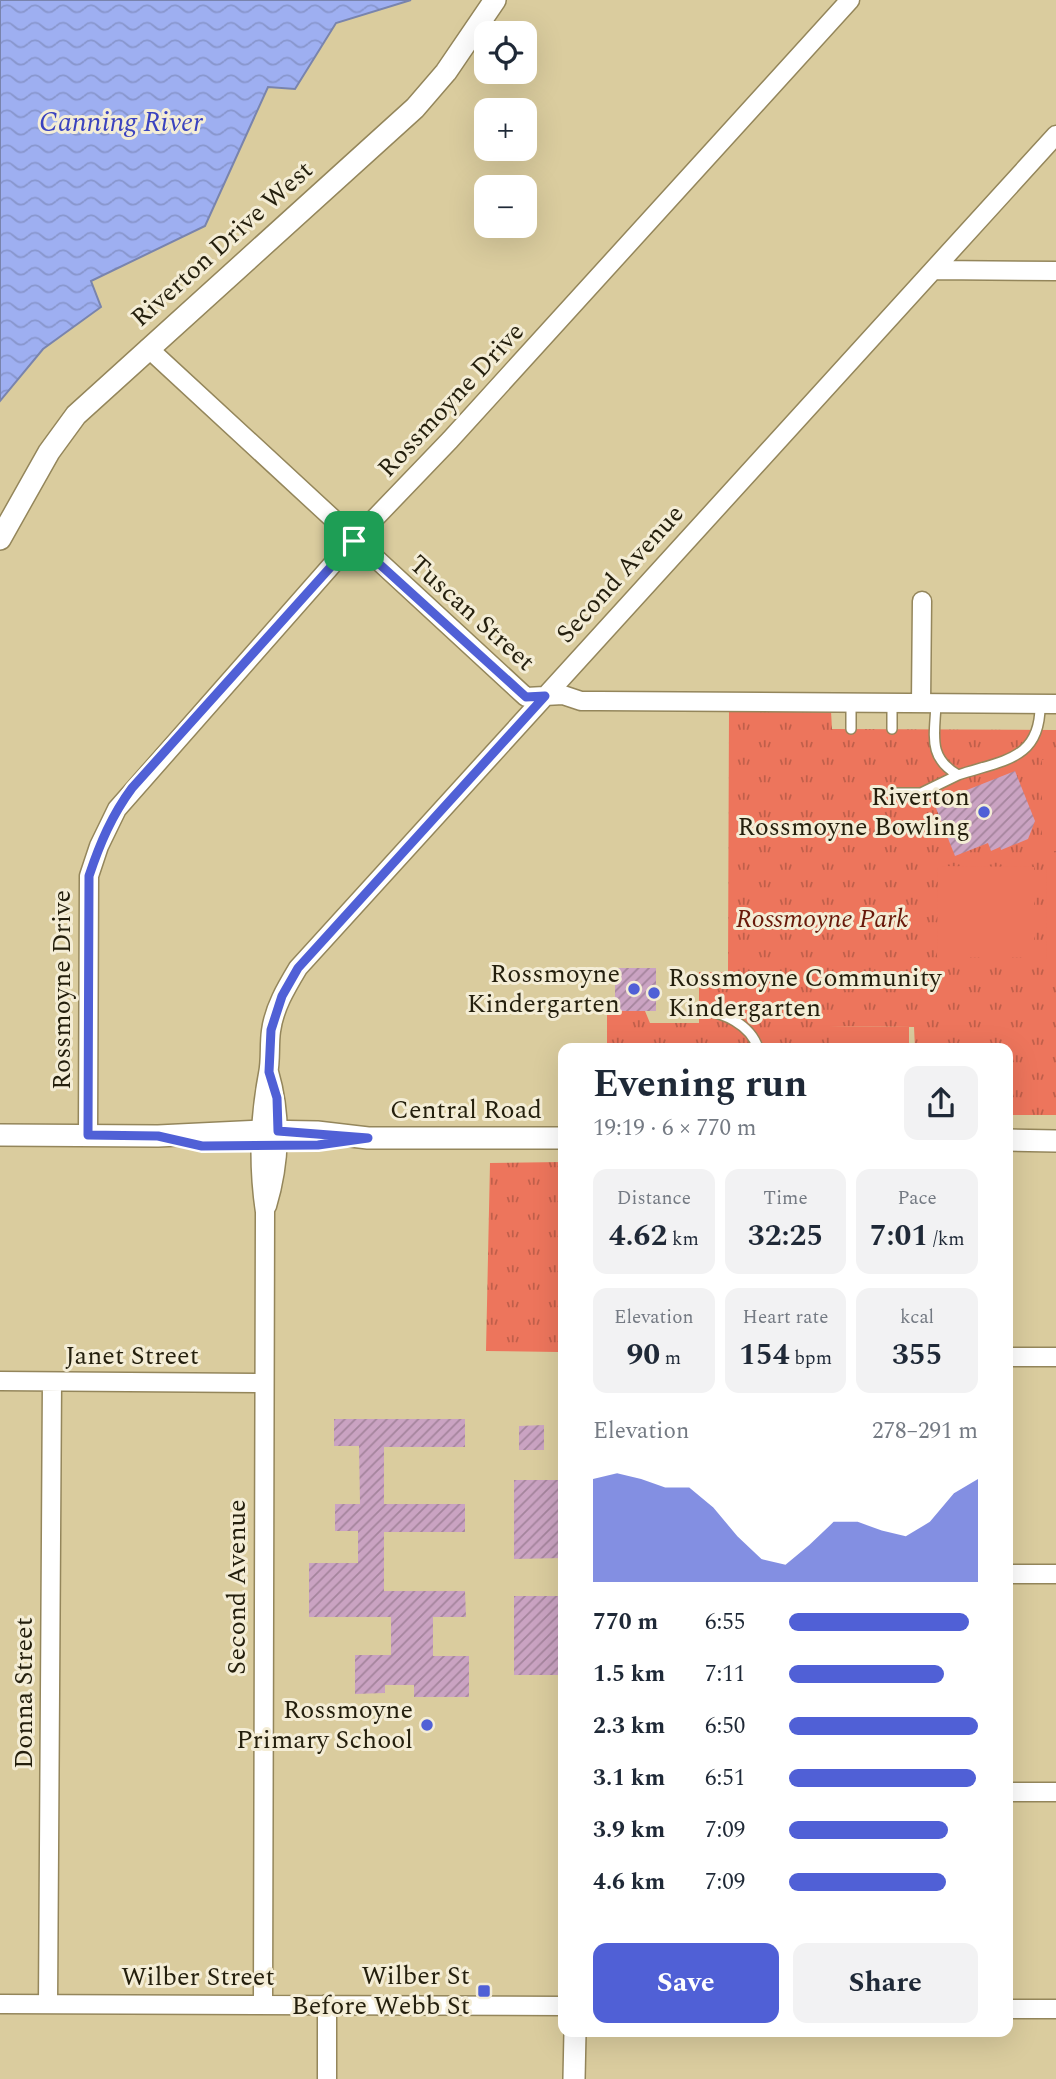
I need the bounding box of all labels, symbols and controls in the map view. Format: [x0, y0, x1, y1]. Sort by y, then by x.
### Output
map controls [474, 21, 537, 238]
button: locate [474, 21, 537, 84]
button: + [474, 98, 537, 161]
water label: Canning River [39, 101, 203, 144]
street label: Riverton Drive West [122, 151, 322, 337]
button: − [474, 175, 537, 238]
street label: Rossmoyne Drive [368, 313, 534, 487]
street label: Second Avenue [546, 495, 694, 653]
pin [324, 511, 384, 571]
icon: arrive [335, 522, 373, 560]
street label: Tuscan Street [400, 545, 544, 681]
place label: Riverton Rossmoyne Bowling [738, 777, 970, 847]
marker: Riverton Rossmoyne Bowling [976, 804, 992, 820]
street label: Rossmoyne Drive [42, 890, 82, 1090]
park label: Rossmoyne Park [736, 899, 908, 939]
place label: Rossmoyne Kindergarten [467, 954, 620, 1024]
place label: Rossmoyne Community Kindergarten [668, 958, 943, 1028]
marker: Rossmoyne Kindergarten [626, 981, 642, 997]
marker: Rossmoyne Community Kindergarten [646, 985, 662, 1001]
text: Evening run [593, 1056, 807, 1114]
button: share [904, 1066, 978, 1140]
street label: Central Road [390, 1090, 542, 1130]
text: 19:19 · 6 × 770 m [593, 1111, 757, 1146]
text: Distance [617, 1184, 691, 1213]
text: Time [763, 1184, 808, 1213]
text: Pace [897, 1184, 937, 1213]
text: 4.62 [609, 1213, 667, 1259]
text: 32:25 [748, 1213, 823, 1259]
text: 7:01 [870, 1213, 928, 1259]
text: km [667, 1225, 699, 1254]
text: /km [928, 1225, 965, 1254]
text: Elevation [614, 1303, 694, 1332]
text: Heart rate [743, 1303, 828, 1332]
text: kcal [900, 1303, 934, 1332]
text: 90 [626, 1332, 660, 1378]
text: 154 [739, 1332, 789, 1378]
text: 355 [892, 1332, 942, 1378]
street label: Janet Street [65, 1336, 199, 1376]
text: m [660, 1344, 681, 1373]
text: bpm [789, 1344, 832, 1373]
text: Elevation [593, 1414, 689, 1449]
text: 278–291 m [872, 1414, 978, 1449]
street label: Second Avenue [217, 1499, 257, 1675]
text: 770 m [593, 1605, 658, 1640]
text: 6:55 [705, 1605, 745, 1640]
street label: Donna Street [4, 1617, 44, 1769]
text: 1.5 km [593, 1657, 665, 1692]
text: 7:11 [705, 1657, 745, 1692]
place label: Rossmoyne Primary School [236, 1690, 413, 1760]
text: 2.3 km [593, 1709, 665, 1744]
text: 6:50 [705, 1709, 745, 1744]
marker: Rossmoyne Primary School [419, 1717, 435, 1733]
text: 3.1 km [593, 1761, 665, 1796]
text: 6:51 [705, 1761, 745, 1796]
text: 3.9 km [593, 1813, 665, 1848]
text: 7:09 [705, 1813, 745, 1848]
text: 4.6 km [593, 1865, 665, 1900]
text: 7:09 [705, 1865, 745, 1900]
button: Save [593, 1943, 779, 2023]
button: Share [793, 1943, 978, 2023]
place label: Wilber St Before Webb St [291, 1956, 470, 2026]
street label: Wilber Street [121, 1957, 275, 1997]
marker: Wilber St Before Webb St [476, 1983, 492, 1999]

